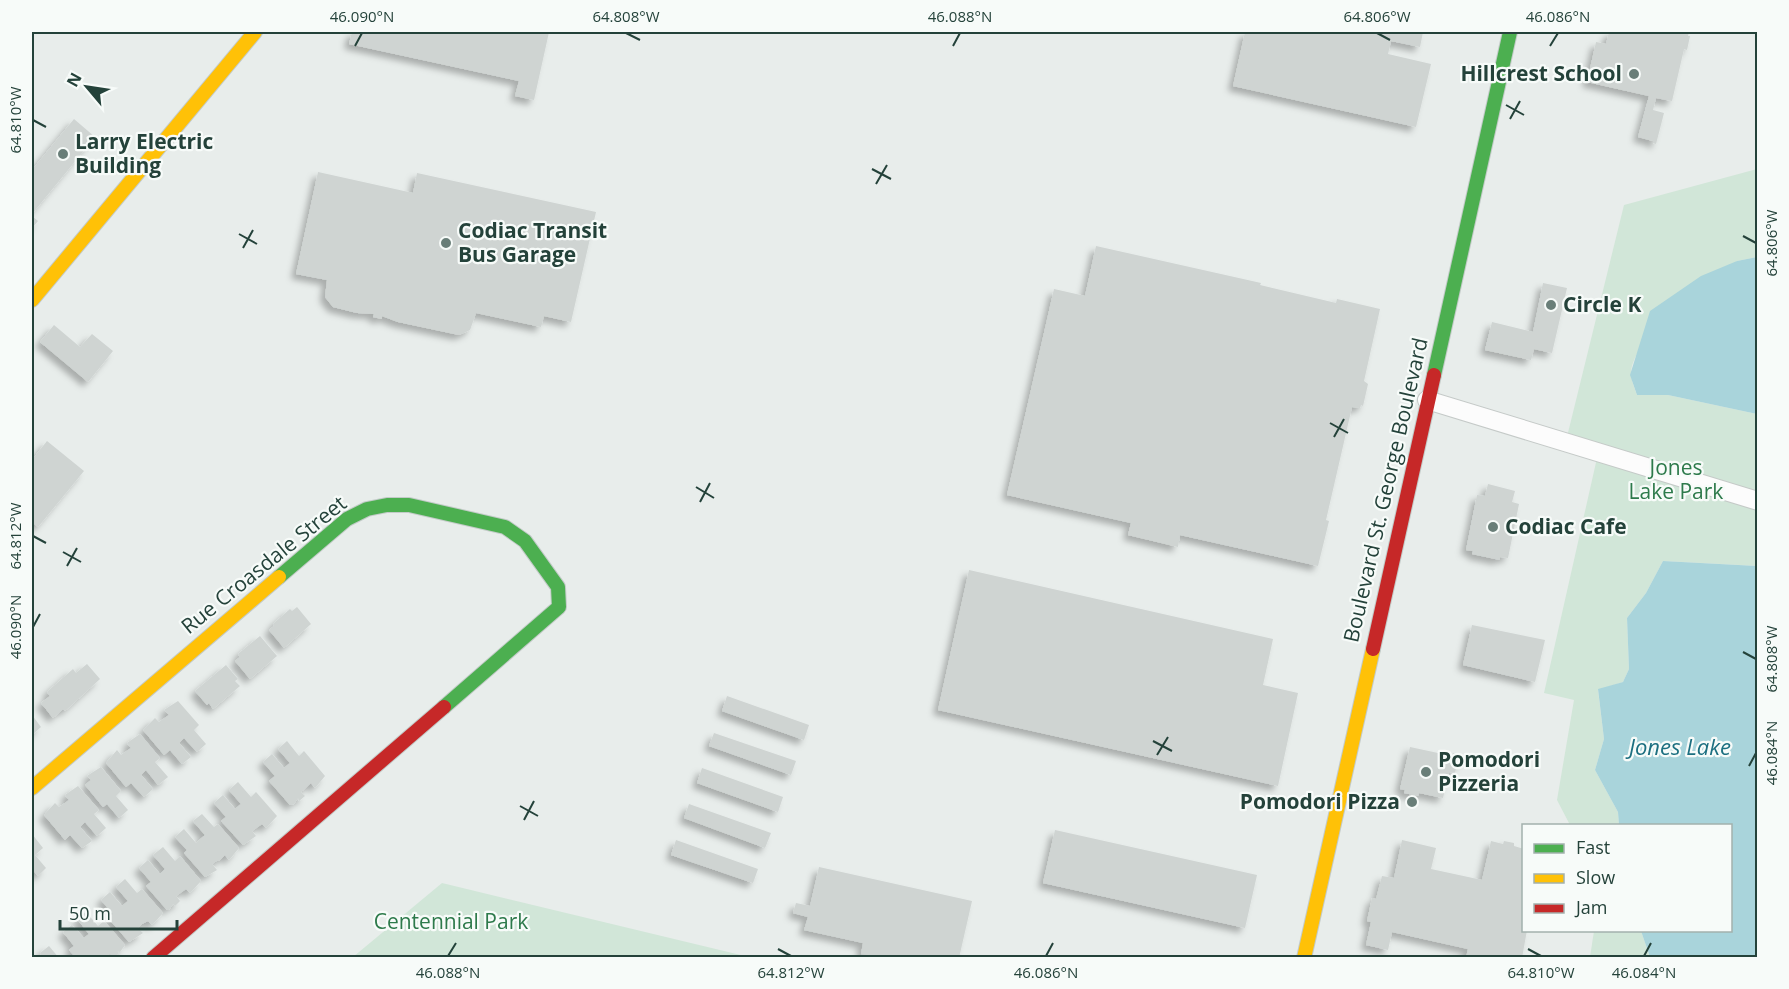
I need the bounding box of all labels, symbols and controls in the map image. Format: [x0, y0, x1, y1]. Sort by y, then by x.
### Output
text: 46.090°N [330, 6, 394, 26]
text: 64.808°W [592, 6, 660, 26]
text: 46.088°N [928, 6, 992, 26]
text: 64.806°W [1343, 6, 1411, 26]
text: 46.086°N [1526, 6, 1590, 26]
north arrow [57, 57, 117, 117]
place label: Hillcrest School [1460, 59, 1622, 87]
marker: Hillcrest School [1627, 67, 1641, 81]
text: N [61, 69, 87, 91]
text: 64.810°W [5, 86, 25, 154]
place label: Larry Electric Building [75, 127, 213, 179]
marker: Larry Electric Building [56, 147, 70, 161]
text: 64.806°W [1761, 209, 1781, 277]
place label: Codiac Transit Bus Garage [458, 216, 607, 268]
marker: Codiac Transit Bus Garage [439, 236, 453, 250]
place label: Circle K [1563, 290, 1641, 318]
marker: Circle K [1544, 298, 1558, 312]
street label: Boulevard St. George Boulevard [1336, 335, 1434, 645]
park label: Jones Lake Park [1629, 453, 1723, 505]
street label: Rue Croasdale Street [175, 489, 352, 640]
text: 64.812°W [5, 502, 25, 570]
place label: Codiac Cafe [1505, 512, 1627, 540]
marker: Codiac Cafe [1486, 520, 1500, 534]
text: 46.090°N [5, 595, 25, 659]
text: 64.808°W [1761, 625, 1781, 693]
text: 46.084°N [1761, 721, 1781, 785]
water label: Jones Lake [1625, 731, 1731, 761]
place label: Pomodori Pizzeria [1438, 745, 1540, 797]
marker: Pomodori Pizzeria [1419, 765, 1433, 779]
place label: Pomodori Pizza [1240, 787, 1400, 815]
marker: Pomodori Pizza [1405, 795, 1419, 809]
legend [1522, 824, 1732, 932]
text: Fast [1576, 835, 1610, 859]
text: Slow [1576, 865, 1615, 889]
scale bar [60, 893, 177, 931]
text: Jam [1574, 895, 1608, 919]
text: 50 m [69, 901, 111, 925]
park label: Centennial Park [374, 907, 528, 935]
text: 46.088°N [416, 962, 480, 982]
text: 64.812°W [757, 962, 825, 982]
text: 46.086°N [1014, 962, 1078, 982]
text: 64.810°W [1507, 962, 1575, 982]
text: 46.084°N [1612, 962, 1676, 982]

